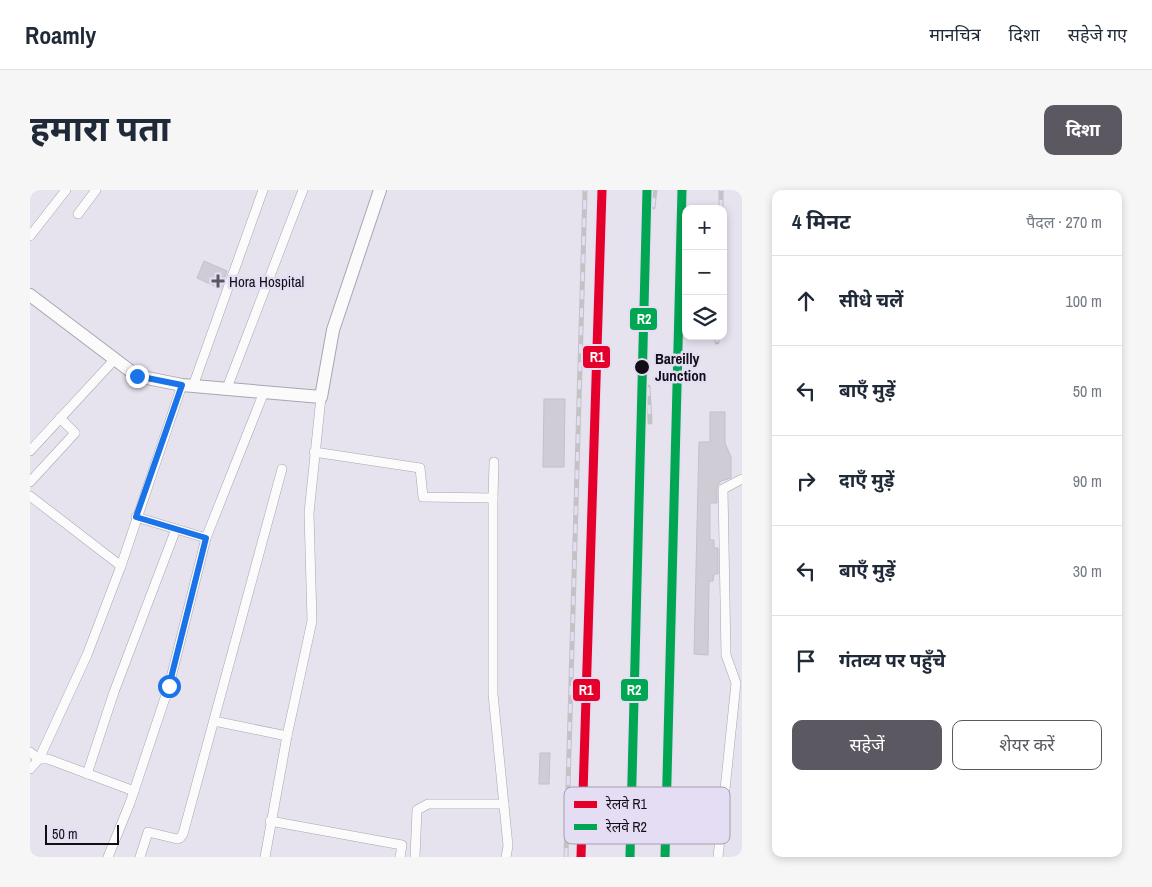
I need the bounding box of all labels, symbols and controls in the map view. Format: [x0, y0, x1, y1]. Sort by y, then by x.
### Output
text: Roamly [25, 19, 96, 51]
text: मानचित्र [929, 22, 981, 47]
text: दिशा [1009, 22, 1040, 47]
text: सहेजे गए [1068, 22, 1127, 47]
text: हमारा पता [30, 105, 170, 152]
button: दिशा [1044, 105, 1122, 155]
map controls [682, 205, 727, 340]
button: + [682, 205, 727, 250]
text: 4 मिनट [792, 207, 850, 236]
text: पैदल · 270 m [1026, 211, 1102, 233]
button: − [682, 250, 727, 295]
place label: Hora Hospital [229, 271, 304, 292]
marker: Hora Hospital [211, 274, 225, 288]
icon: ahead [792, 287, 820, 315]
text: सीधे चलें [839, 287, 903, 313]
text: 100 m [1066, 290, 1102, 312]
button: layers [682, 295, 727, 340]
line badge: R2 [629, 307, 658, 331]
text: R2 [637, 310, 651, 328]
line badge: R1 [582, 345, 611, 369]
text: R1 [590, 348, 605, 366]
place label: Bareilly Junction [655, 348, 706, 386]
marker: Bareilly Junction [633, 358, 651, 376]
route end [126, 365, 149, 388]
icon: left [792, 377, 820, 405]
text: बाएँ मुड़ें [839, 377, 895, 403]
text: 50 m [1073, 380, 1102, 402]
icon: right [792, 467, 820, 495]
text: दाएँ मुड़ें [839, 467, 894, 493]
text: 90 m [1073, 470, 1102, 492]
icon: left [792, 557, 820, 585]
text: बाएँ मुड़ें [839, 557, 895, 583]
text: 30 m [1073, 560, 1102, 582]
icon: arrive [792, 647, 820, 675]
text: गंतव्य पर पहुँचे [839, 647, 945, 673]
route start [158, 675, 181, 698]
line badge: R1 [572, 678, 601, 702]
line badge: R2 [620, 678, 649, 702]
text: R1 [579, 681, 594, 699]
text: R2 [627, 681, 641, 699]
button: सहेजें [792, 720, 942, 770]
button: शेयर करें [952, 720, 1102, 770]
legend [564, 787, 730, 844]
text: रेलवे R1 [606, 795, 647, 813]
text: रेलवे R2 [606, 818, 647, 836]
scale bar [45, 822, 119, 845]
text: 50 m [52, 825, 78, 843]

